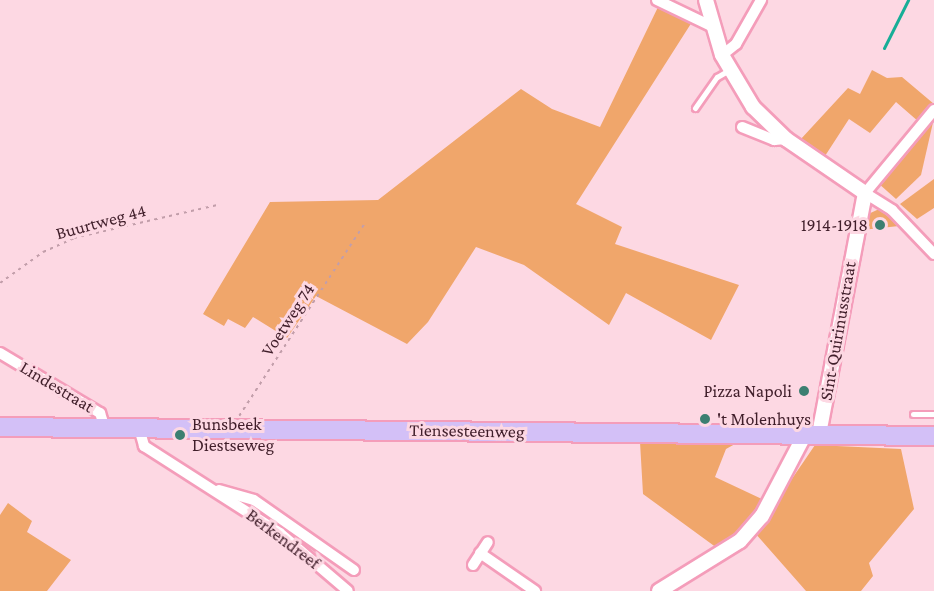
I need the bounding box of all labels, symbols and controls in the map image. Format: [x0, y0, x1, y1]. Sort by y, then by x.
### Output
street label: Buurtweg 44 [53, 200, 149, 244]
place label: 1914-1918 [801, 214, 868, 236]
marker: 1914-1918 [873, 218, 887, 232]
street label: Sint-Quirinusstraat [815, 260, 861, 402]
street label: Voetweg 74 [257, 280, 319, 360]
street label: Lindestraat [16, 357, 98, 417]
place label: Pizza Napoli [703, 380, 792, 402]
marker: Pizza Napoli [797, 384, 811, 398]
place label: 't Molenhuys [717, 408, 811, 430]
marker: 't Molenhuys [698, 412, 712, 426]
place label: Bunsbeek Diestseweg [192, 414, 274, 456]
street label: Tiensesteenweg [409, 419, 525, 443]
marker: Bunsbeek Diestseweg [173, 428, 187, 442]
street label: Berkendreef [242, 504, 324, 574]

